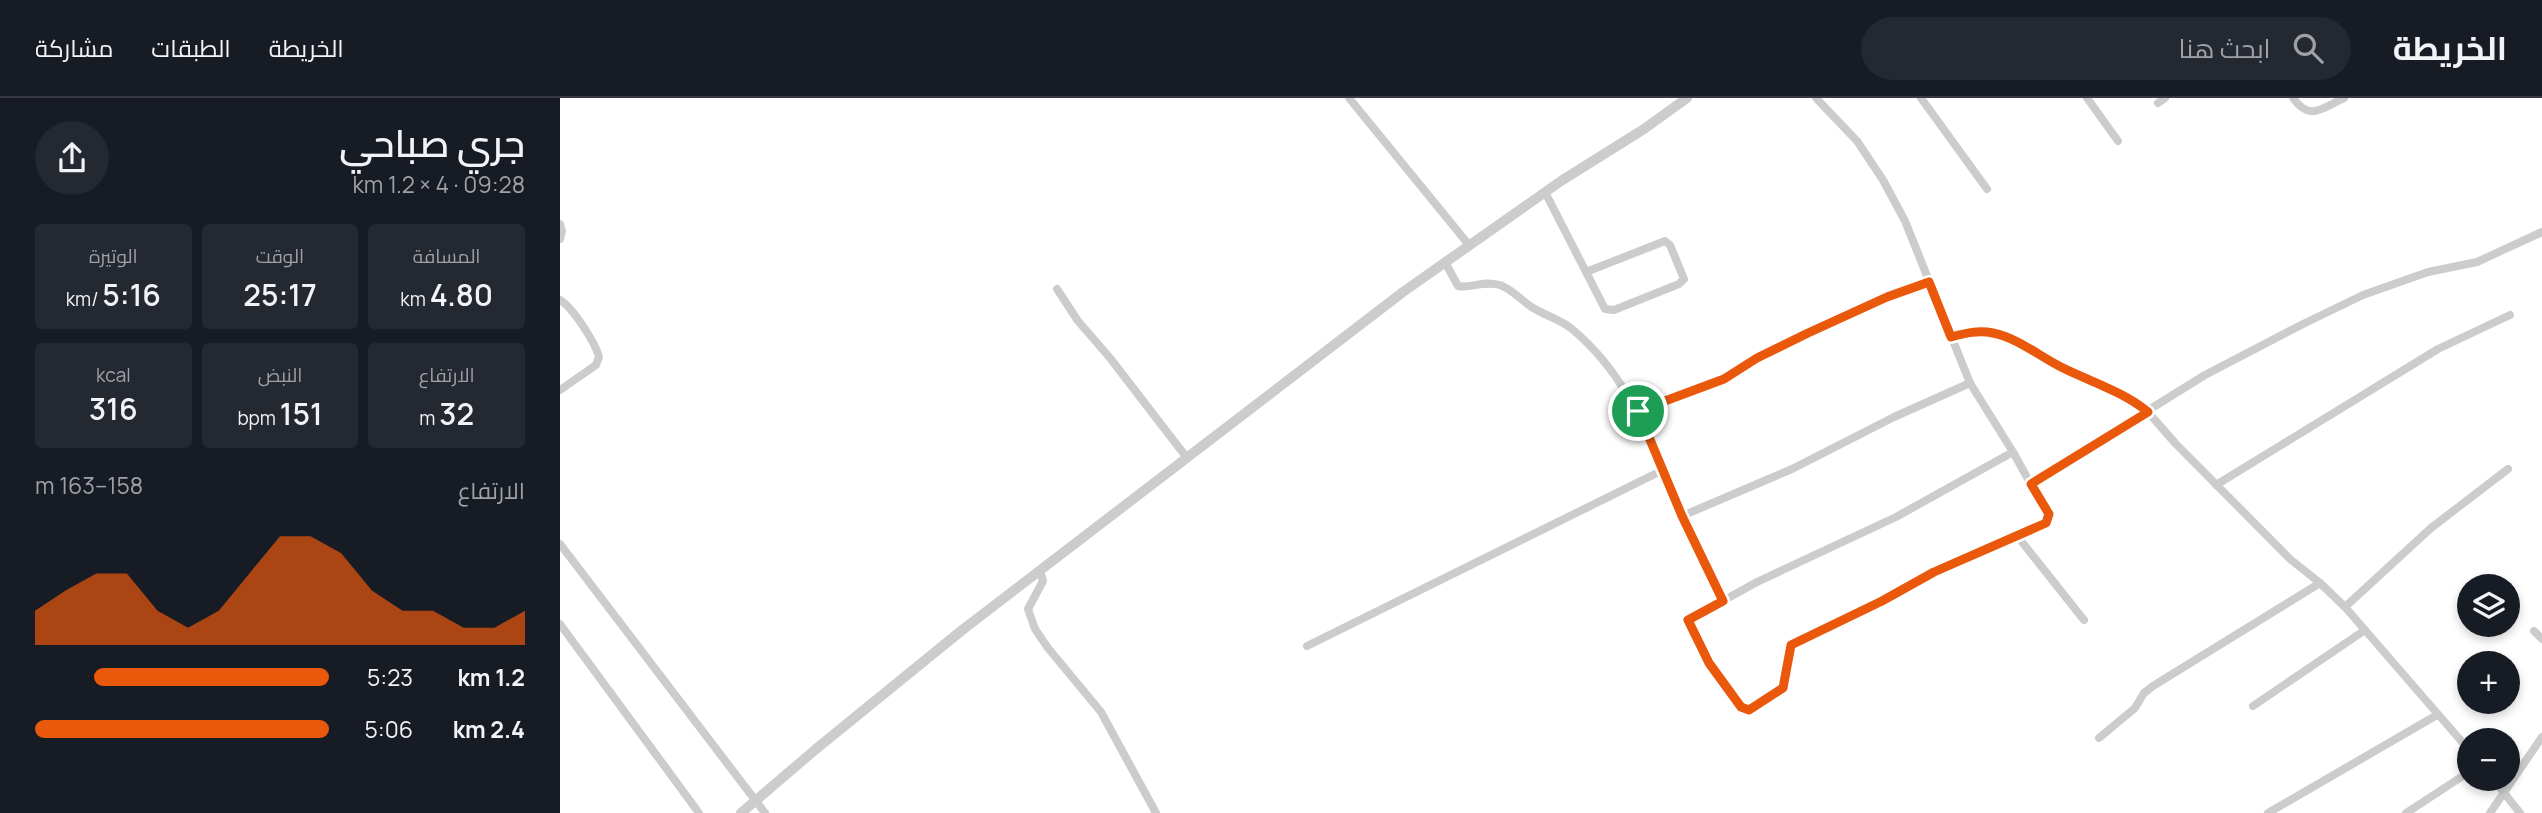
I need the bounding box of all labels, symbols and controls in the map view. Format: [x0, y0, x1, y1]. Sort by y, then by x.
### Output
search box [1861, 17, 2351, 80]
text: الخريطة [2393, 25, 2507, 70]
icon: search [2289, 29, 2327, 67]
text: ابحث هنا [2179, 30, 2271, 66]
text: مشاركة [35, 31, 113, 64]
text: الطبقات [151, 31, 231, 64]
text: الخريطة [269, 31, 344, 64]
text: جري صباحي [339, 116, 525, 168]
button: share [35, 121, 109, 195]
text: 09:28 · 4 × 1.2 km [352, 168, 525, 200]
text: الوتيرة [89, 243, 138, 269]
text: الوقت [256, 243, 304, 269]
text: المسافة [413, 243, 480, 269]
text: 5:16 [102, 274, 161, 315]
text: 25:17 [243, 274, 317, 315]
text: 4.80 [430, 274, 493, 315]
text: /km [66, 286, 102, 312]
text: km [400, 286, 430, 312]
text: kcal [96, 362, 131, 388]
text: النبض [258, 362, 302, 388]
text: الارتفاع [419, 362, 475, 388]
pin [1608, 381, 1668, 441]
text: 316 [89, 388, 138, 429]
icon: arrive [1619, 392, 1657, 430]
text: 151 [280, 393, 323, 434]
text: 32 [439, 393, 474, 434]
text: bpm [237, 405, 280, 431]
text: m [419, 405, 439, 431]
text: 158–163 m [35, 469, 143, 501]
text: الارتفاع [458, 474, 525, 506]
map controls [2457, 574, 2520, 791]
button: layers [2457, 574, 2520, 637]
button: + [2457, 651, 2520, 714]
text: 5:23 [367, 661, 413, 693]
text: 1.2 km [457, 661, 525, 693]
text: 5:06 [365, 713, 413, 745]
text: 2.4 km [453, 713, 525, 745]
button: − [2457, 728, 2520, 791]

